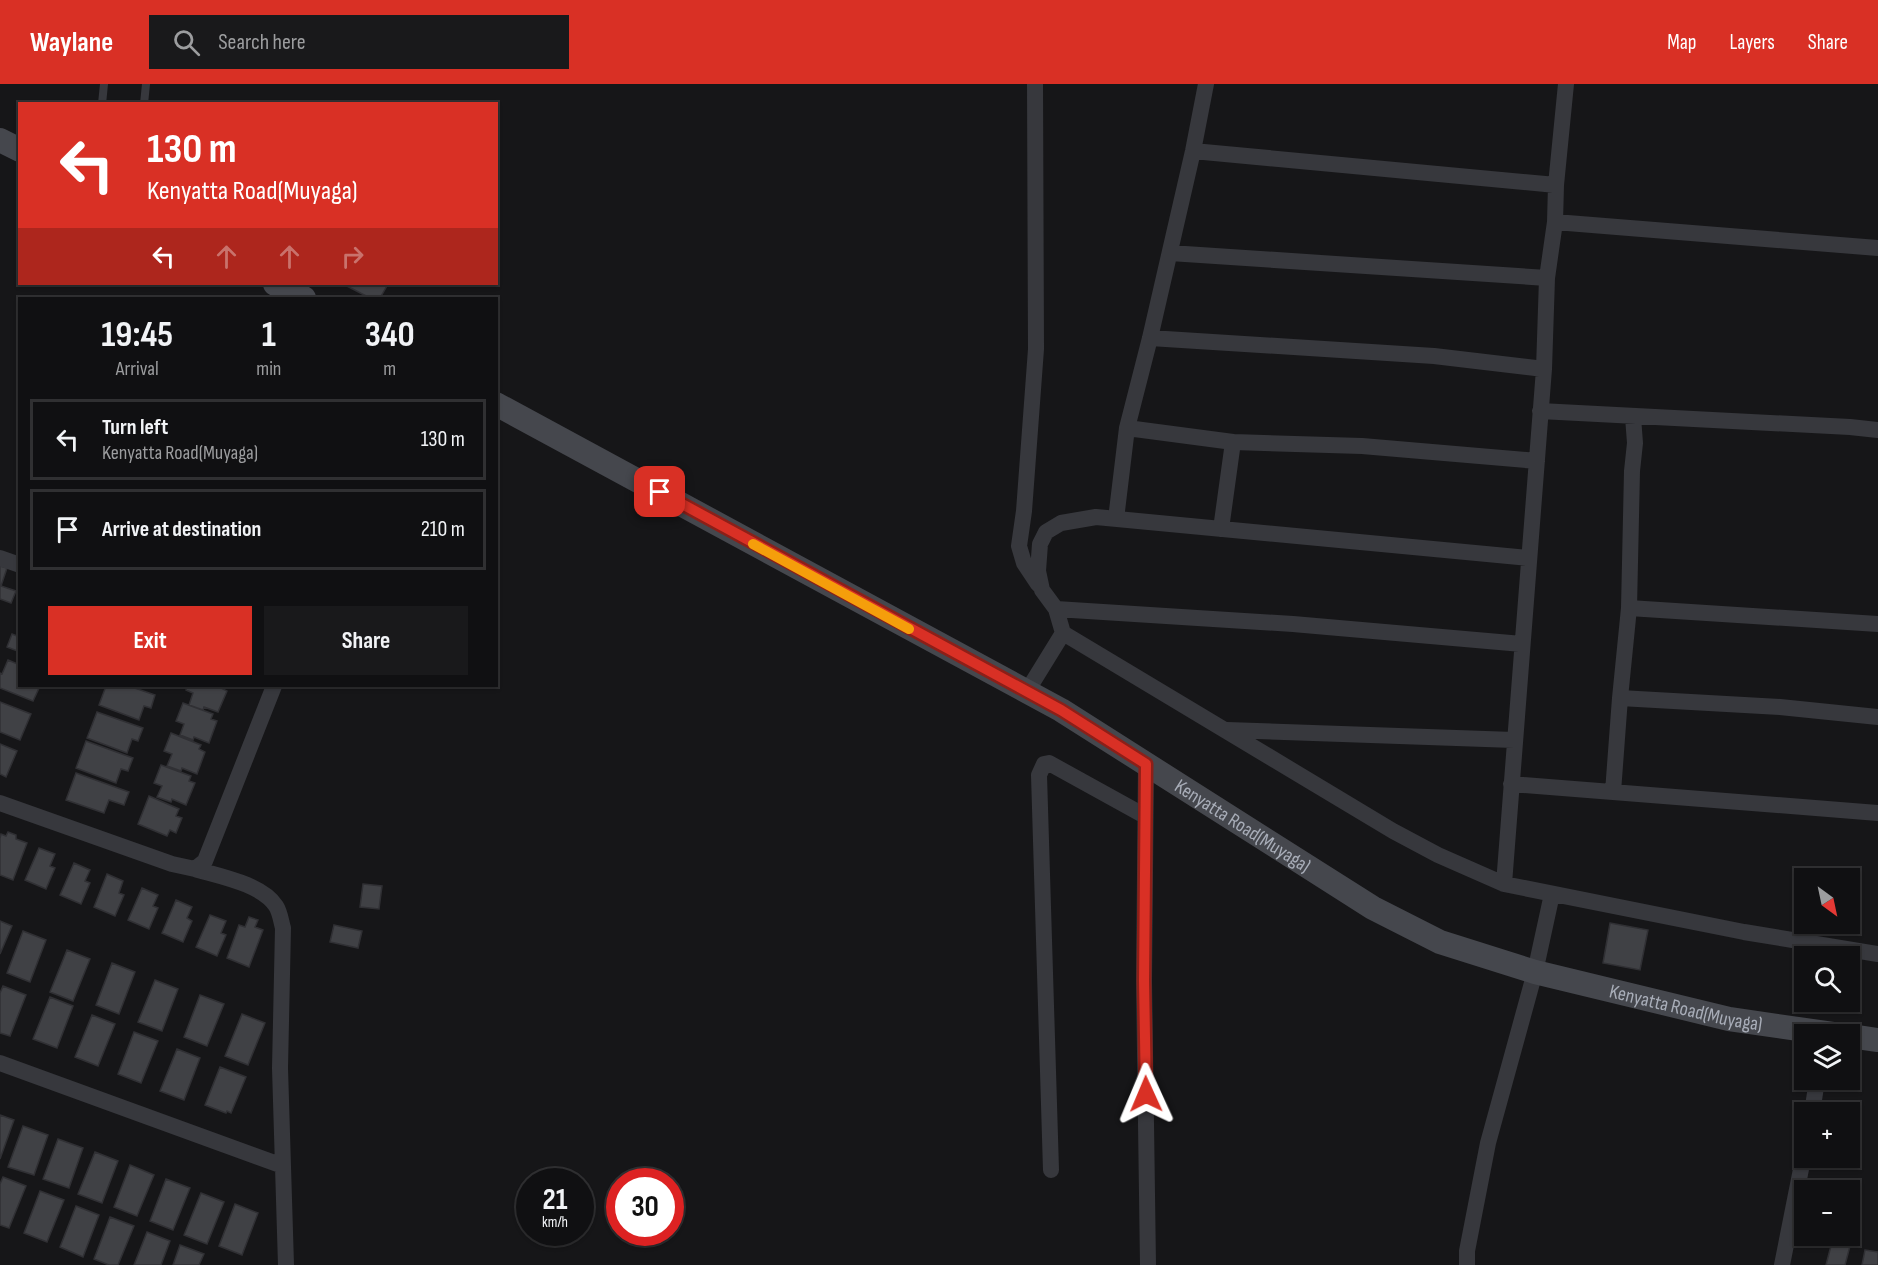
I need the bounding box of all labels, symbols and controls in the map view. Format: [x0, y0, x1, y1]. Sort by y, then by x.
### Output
search box [149, 15, 569, 69]
text: Waylane [30, 26, 113, 59]
icon: search [170, 26, 203, 59]
text: Search here [218, 29, 306, 56]
text: Map [1667, 30, 1696, 55]
text: Layers [1729, 30, 1775, 55]
text: Share [1808, 30, 1848, 55]
text: 130 m [147, 124, 237, 175]
icon: left [48, 126, 126, 204]
text: Kenyatta Road(Muyaga) [147, 175, 358, 207]
icon: left [147, 240, 180, 273]
icon: ahead [210, 240, 243, 273]
icon: ahead [273, 240, 306, 273]
icon: right [336, 240, 369, 273]
text: 19:45 [101, 314, 173, 357]
text: 1 [262, 314, 276, 357]
text: 340 [365, 314, 415, 357]
text: Arrival [116, 357, 159, 381]
text: min [256, 357, 281, 381]
text: m [383, 357, 396, 381]
text: Turn left [102, 414, 168, 441]
icon: left [51, 423, 84, 456]
text: 130 m [421, 426, 465, 453]
text: Kenyatta Road(Muyaga) [102, 441, 258, 465]
pin [634, 466, 685, 517]
icon: arrive [643, 475, 676, 508]
icon: arrive [51, 513, 84, 546]
text: Arrive at destination [102, 516, 261, 543]
text: 210 m [421, 516, 465, 543]
button: Exit [48, 606, 252, 675]
button: Share [264, 606, 468, 675]
street label: Kenyatta Road(Muyaga) [1170, 774, 1315, 878]
north arrow [1794, 868, 1860, 934]
map controls [1794, 868, 1860, 1246]
button: search [1794, 946, 1860, 1012]
street label: Kenyatta Road(Muyaga) [1607, 979, 1764, 1037]
button: layers [1794, 1024, 1860, 1090]
position arrow [1114, 1062, 1178, 1126]
button: + [1794, 1102, 1860, 1168]
speed limit sign: 30 [606, 1168, 684, 1246]
button: − [1794, 1180, 1860, 1246]
text: 21 [543, 1182, 567, 1218]
text: km/h [542, 1213, 568, 1232]

